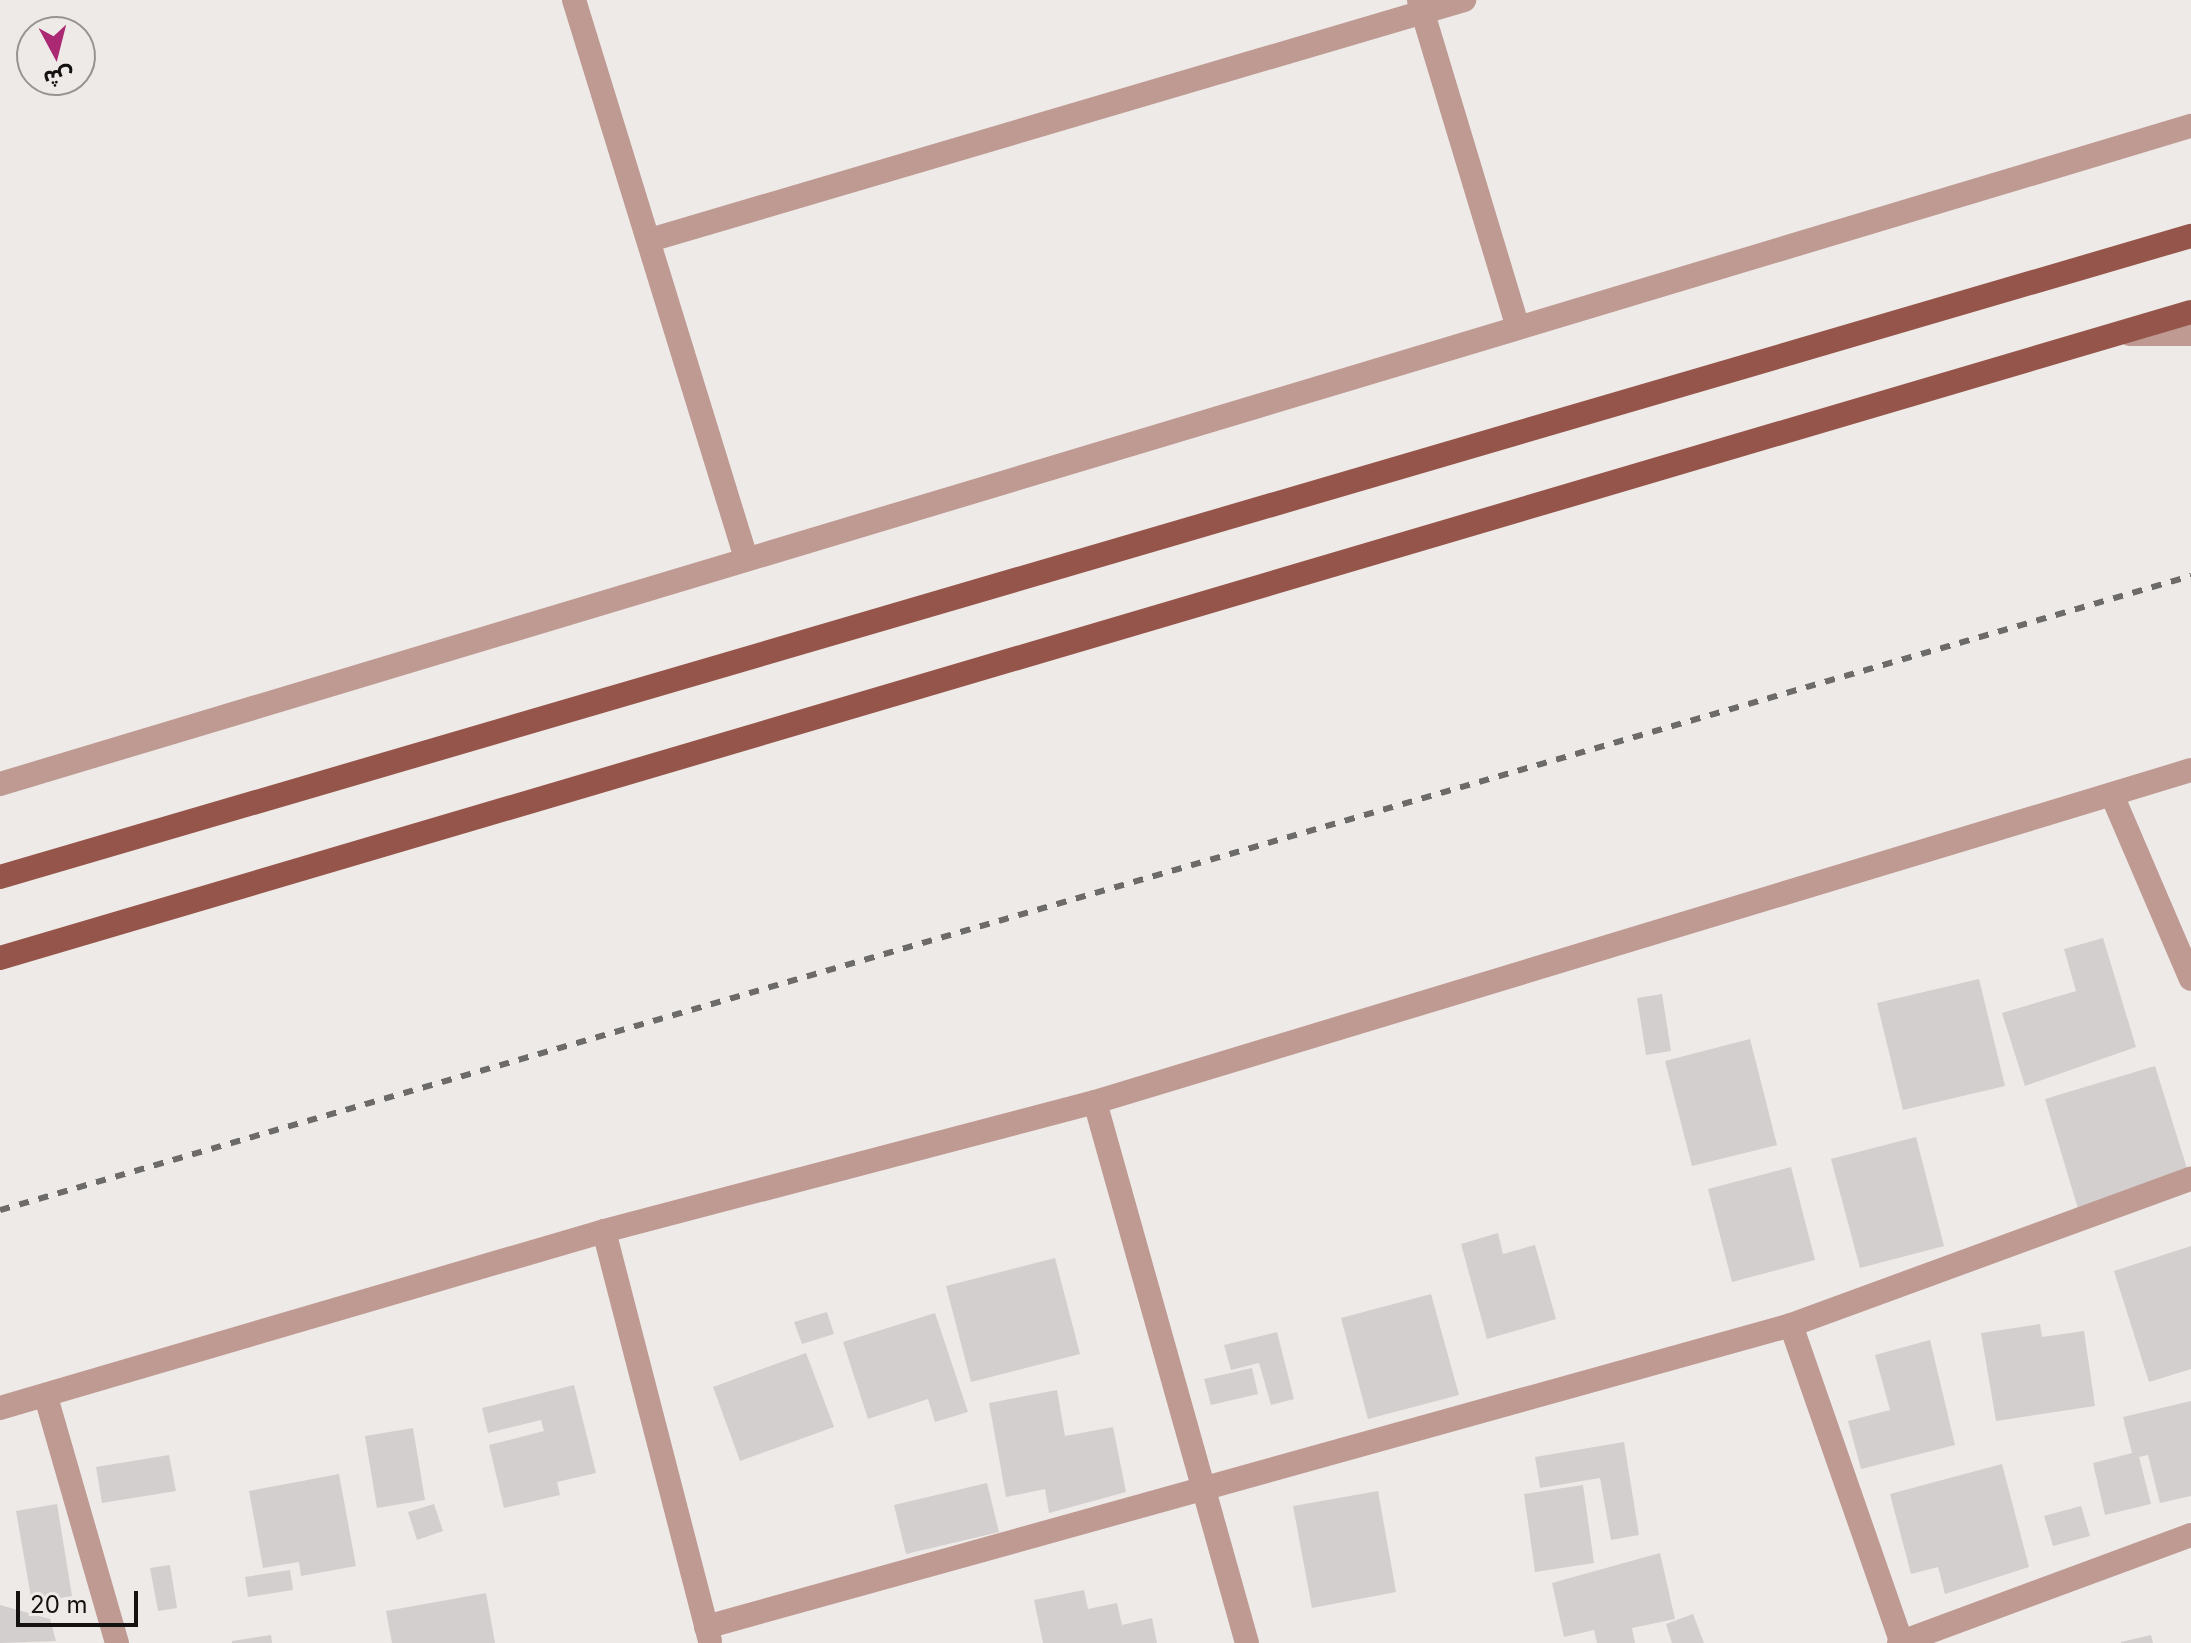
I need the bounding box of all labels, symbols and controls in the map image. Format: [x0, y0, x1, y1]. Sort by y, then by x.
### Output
north arrow [16, 16, 96, 96]
text: ش [42, 63, 75, 93]
scale bar [20, 1575, 142, 1625]
text: 20 m [30, 1590, 88, 1619]

